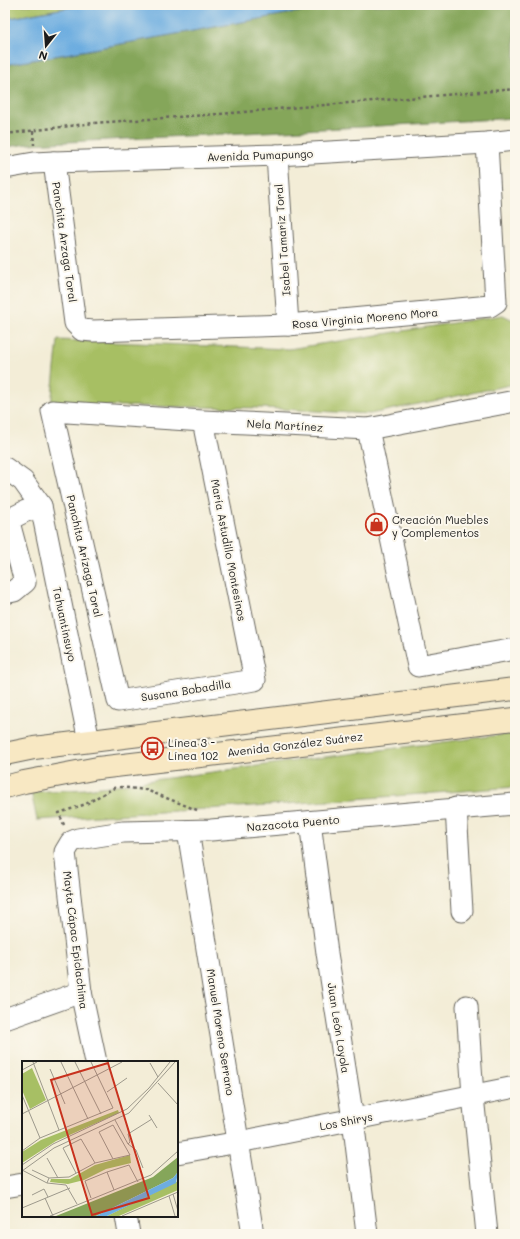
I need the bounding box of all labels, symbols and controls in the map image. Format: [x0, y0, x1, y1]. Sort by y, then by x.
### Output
north arrow [26, 26, 66, 66]
text: N [37, 48, 49, 64]
street label: Avenida Pumapungo [207, 146, 314, 164]
street label: Panchita Arzaga Toral [49, 181, 81, 303]
street label: Isabel Tamariz Toral [271, 184, 293, 296]
street label: Rosa Virginia Moreno Mora [291, 304, 439, 332]
street label: Nela Martínez [246, 416, 324, 434]
street label: María Astudillo Montesinos [208, 478, 250, 622]
street label: Panchita Arízaga Toral [64, 493, 106, 619]
shop icon: Creación Muebles y Complementos [364, 512, 390, 538]
place label: Creación Muebles y Complementos [392, 512, 489, 540]
street label: Tahuantinsuyo [50, 585, 80, 663]
street label: Susana Bobadilla [140, 675, 232, 705]
street label: Avenida González Suárez [226, 728, 364, 760]
bus stop icon: Línea 3 - Línea 102 [140, 735, 166, 761]
place label: Línea 3 - Línea 102 [168, 735, 218, 763]
street label: Nazacota Puento [246, 811, 341, 835]
street label: Mayta Cápac Epiclachima [60, 870, 92, 1010]
street label: Manuel Moreno Serrano [204, 968, 239, 1097]
street label: Juan León Loyola [324, 982, 354, 1074]
inset map [22, 1061, 178, 1217]
street label: Los Shirys [318, 1109, 374, 1133]

